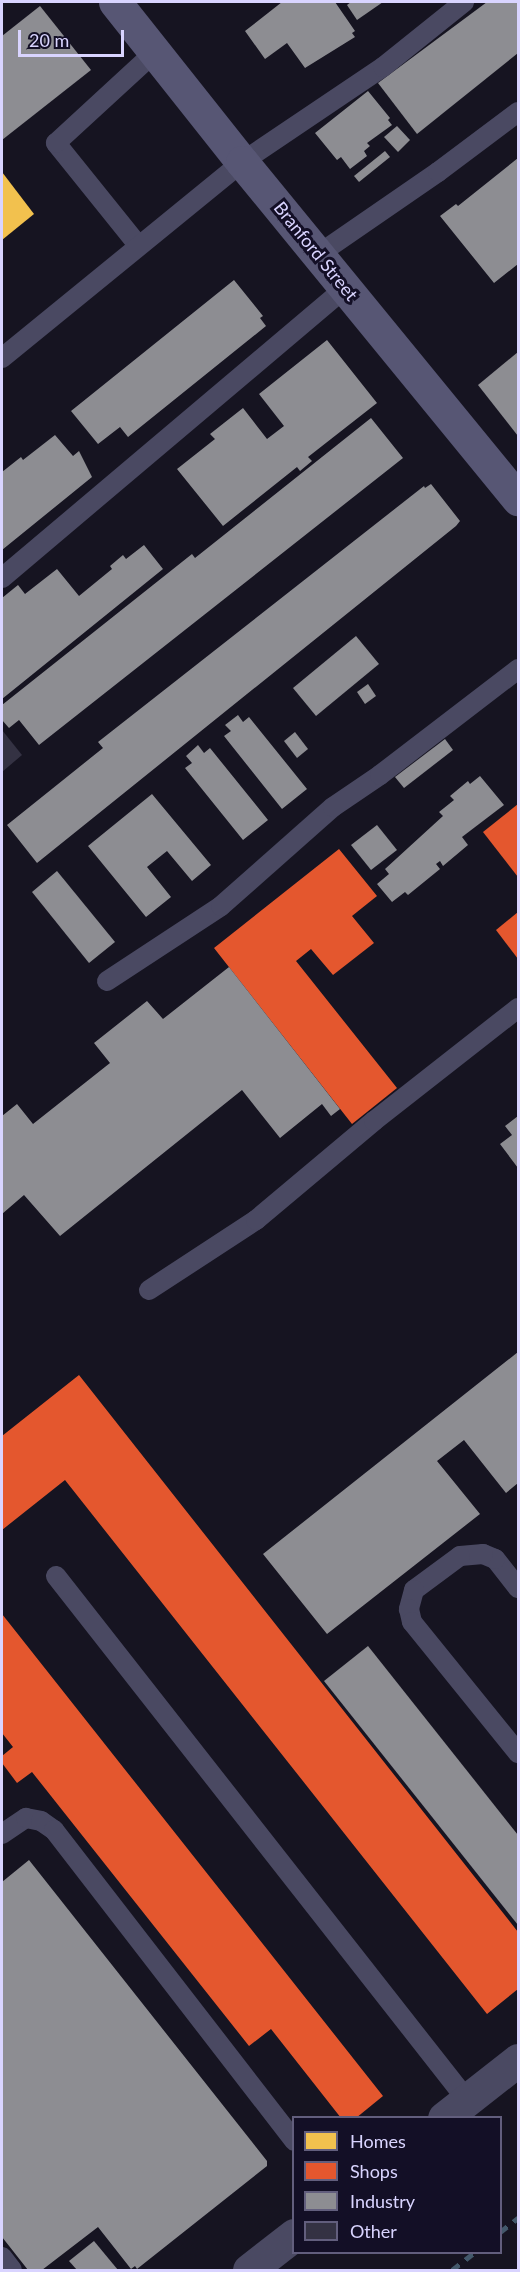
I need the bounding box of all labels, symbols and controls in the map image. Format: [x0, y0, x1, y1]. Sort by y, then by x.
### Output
scale bar [21, 18, 128, 56]
text: 20 m [29, 29, 69, 51]
street label: Branford Street [269, 197, 363, 305]
legend [292, 2116, 502, 2254]
text: Homes [350, 2130, 406, 2152]
text: Shops [350, 2160, 398, 2182]
text: Industry [350, 2190, 415, 2212]
text: Other [350, 2220, 397, 2242]

